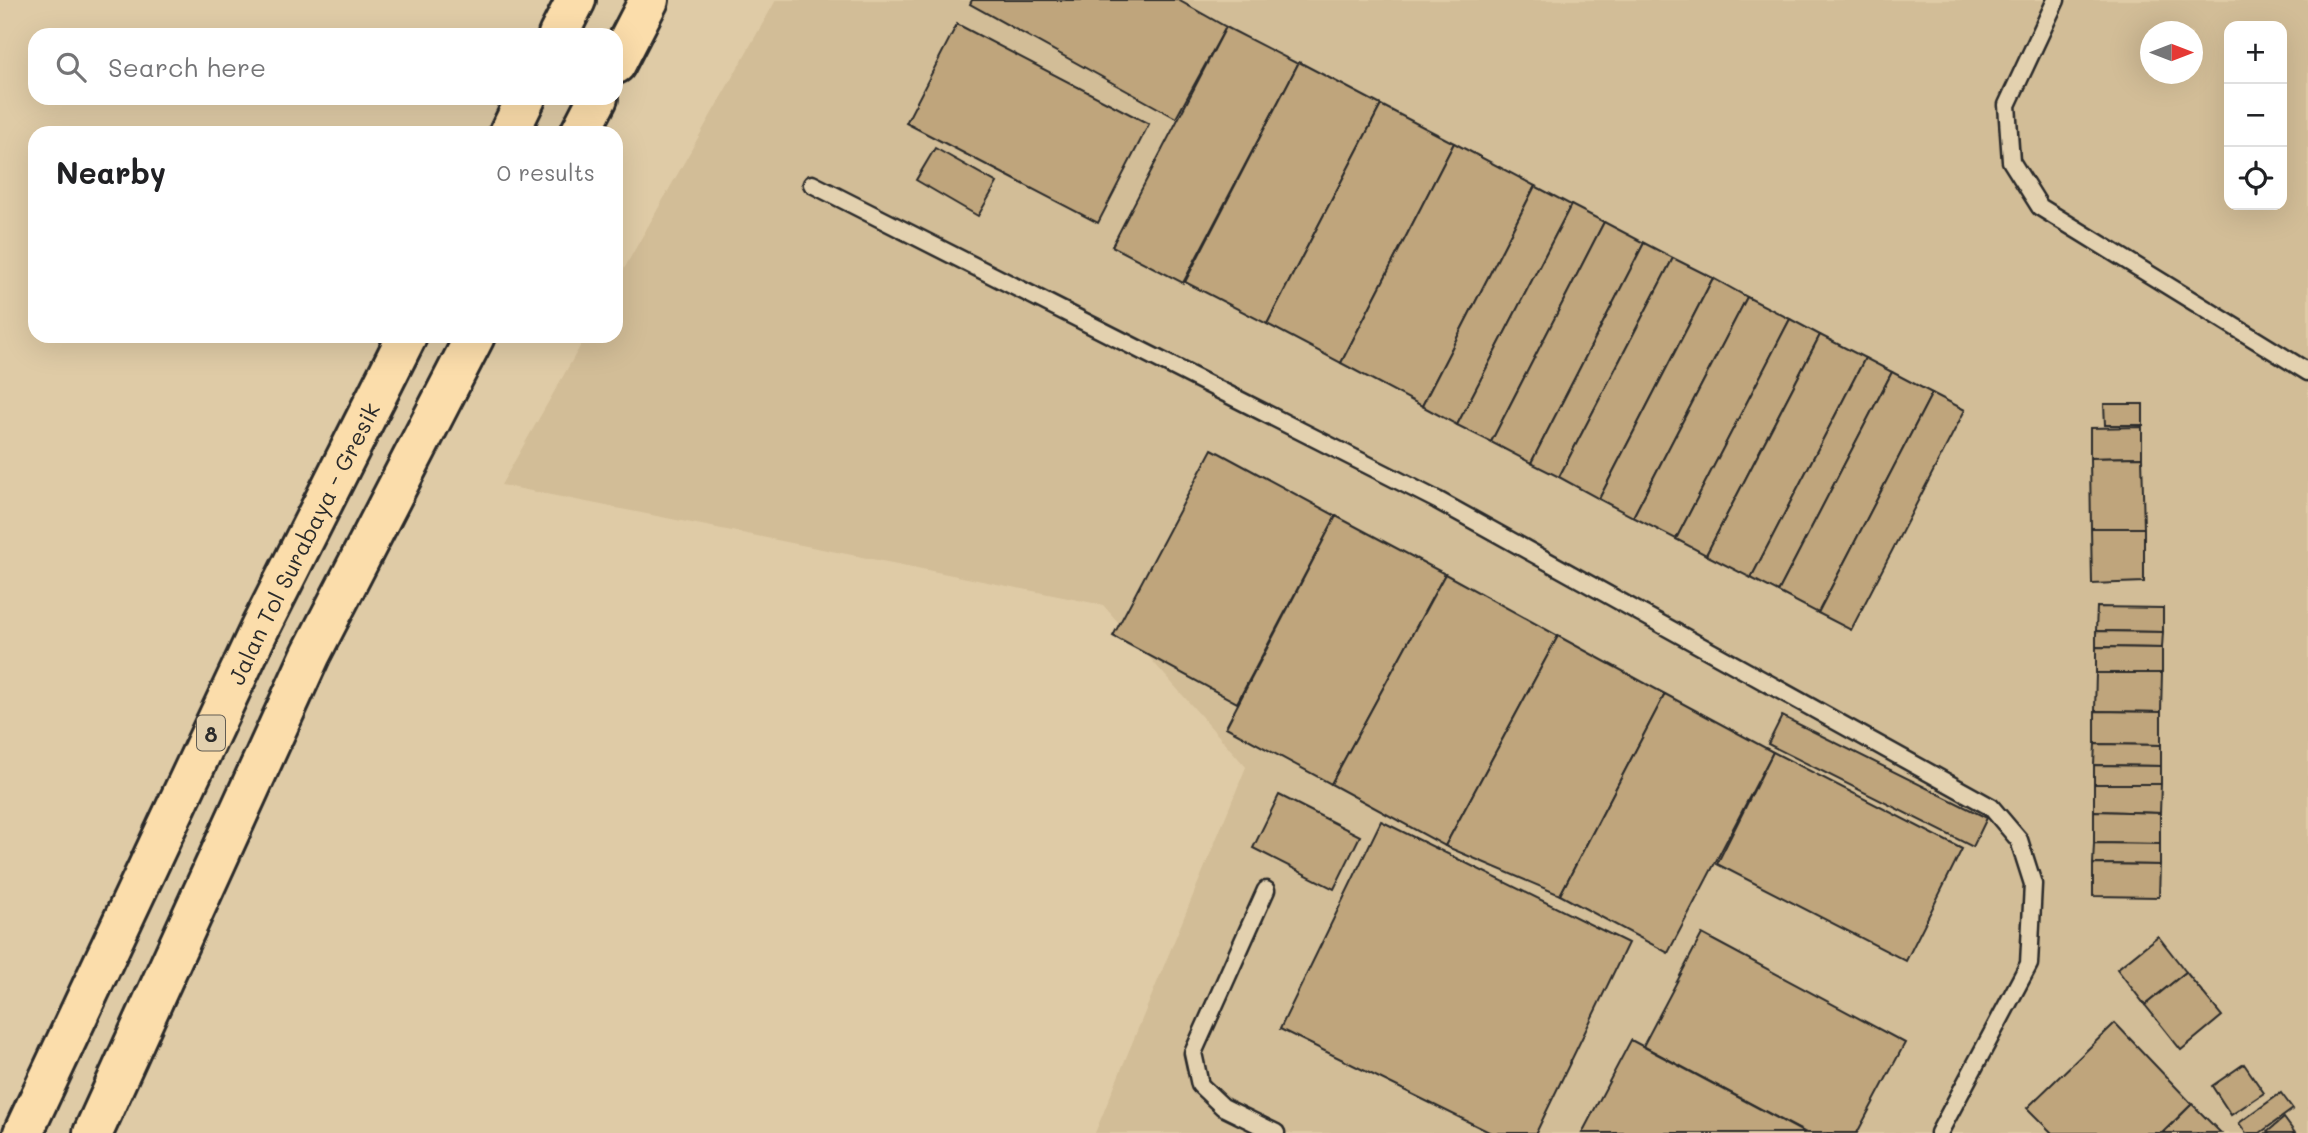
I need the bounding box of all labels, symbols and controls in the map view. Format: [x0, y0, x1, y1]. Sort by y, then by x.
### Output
north arrow [2140, 21, 2203, 84]
map controls [2224, 21, 2287, 210]
button: + [2224, 21, 2287, 84]
search box [28, 28, 623, 105]
icon: search [52, 48, 90, 86]
text: Search here [108, 50, 266, 84]
button: − [2224, 84, 2287, 147]
button: locate [2224, 147, 2287, 210]
text: Nearby [56, 152, 166, 192]
text: 0 results [497, 157, 595, 187]
street label: Jalan Tol Surabaya - Gresik [221, 397, 386, 689]
road number: 8 [197, 716, 225, 750]

